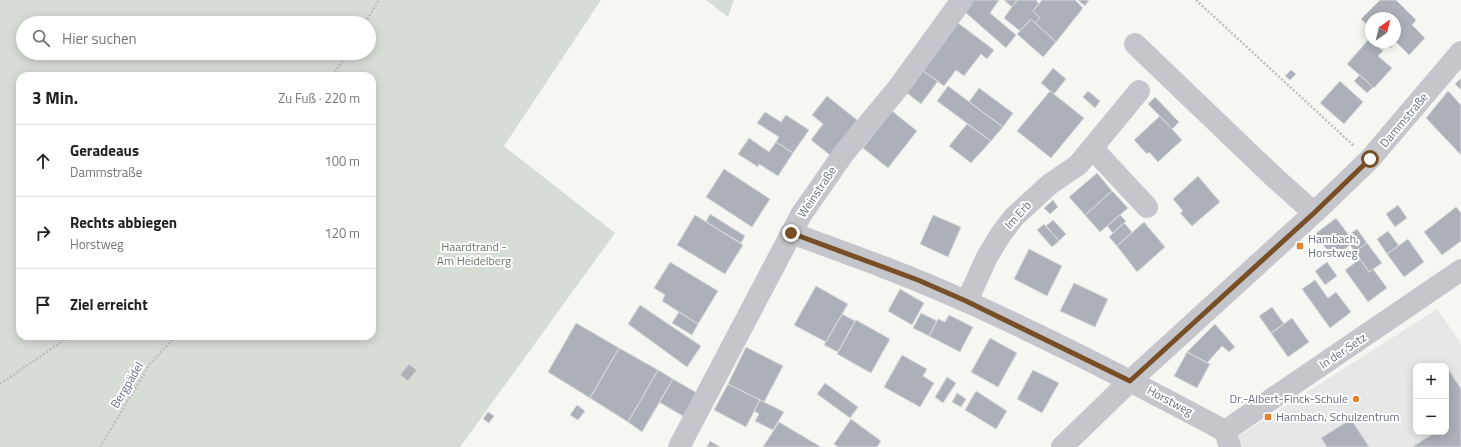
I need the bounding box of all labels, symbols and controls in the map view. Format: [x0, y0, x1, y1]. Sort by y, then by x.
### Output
north arrow [1365, 12, 1401, 48]
search box [16, 16, 376, 60]
icon: search [30, 27, 52, 49]
text: Hier suchen [62, 27, 137, 50]
text: 3 Min. [32, 85, 78, 111]
text: Zu Fuß · 220 m [278, 88, 360, 108]
street label: Dammstraße [1375, 88, 1432, 151]
text: Geradeaus [70, 139, 139, 162]
icon: ahead [32, 150, 54, 172]
route start [1361, 150, 1379, 168]
text: 100 m [324, 151, 360, 171]
text: Dammstraße [70, 162, 142, 182]
street label: Weinstraße [792, 162, 841, 221]
street label: Im Erb [1000, 196, 1036, 233]
text: Rechts abbiegen [70, 211, 177, 234]
icon: right [32, 222, 54, 244]
text: 120 m [324, 223, 360, 243]
route end [782, 224, 800, 242]
place label: Hambach, Horstweg [1308, 229, 1359, 262]
text: Horstweg [70, 234, 124, 254]
park label: Haardtrand - Am Heidelberg [437, 237, 511, 270]
marker: Hambach, Horstweg [1295, 241, 1305, 251]
text: Ziel erreicht [70, 293, 148, 316]
icon: arrive [32, 294, 54, 316]
street label: In der Setz [1315, 328, 1370, 373]
street label: Bergpädel [105, 358, 148, 412]
map controls [1413, 363, 1449, 435]
button: + [1413, 363, 1449, 399]
street label: Horstweg [1144, 381, 1197, 421]
place label: Dr.-Albert-Finck-Schule [1230, 389, 1348, 408]
marker: Dr.-Albert-Finck-Schule [1351, 394, 1361, 404]
button: − [1413, 399, 1449, 435]
place label: Hambach, Schulzentrum [1276, 407, 1399, 426]
marker: Hambach, Schulzentrum [1263, 412, 1273, 422]

